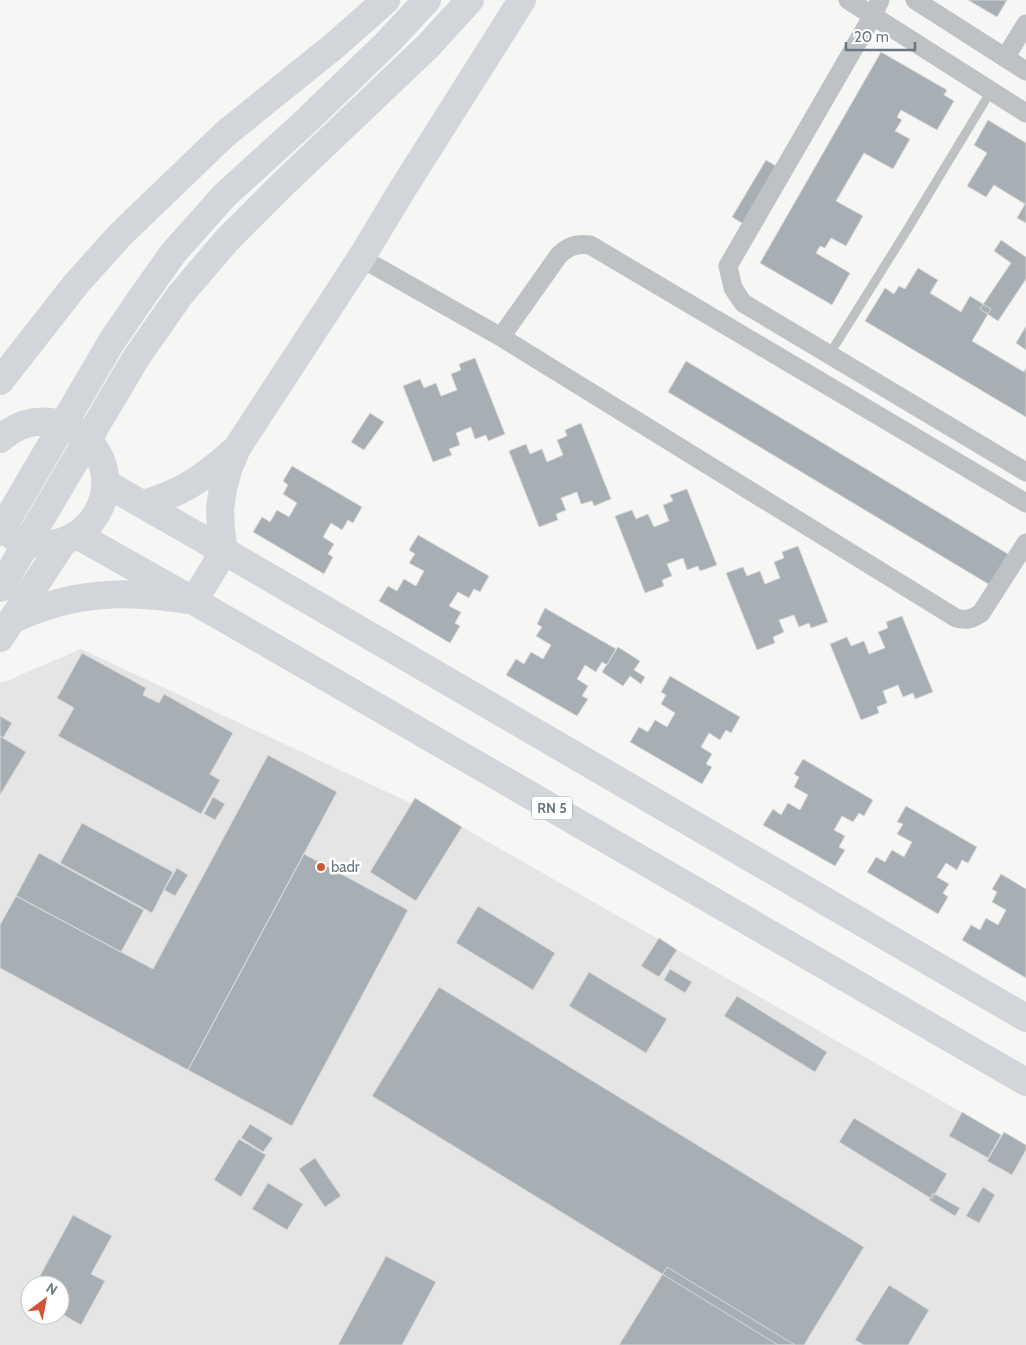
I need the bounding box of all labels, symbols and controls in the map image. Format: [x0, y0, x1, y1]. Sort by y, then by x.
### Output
scale bar [846, 20, 915, 52]
text: 20 m [854, 28, 889, 46]
road number: RN 5 [532, 796, 572, 820]
place label: badr [331, 858, 360, 876]
marker: badr [315, 861, 327, 873]
north arrow [20, 1275, 70, 1325]
text: N [43, 1279, 61, 1299]

